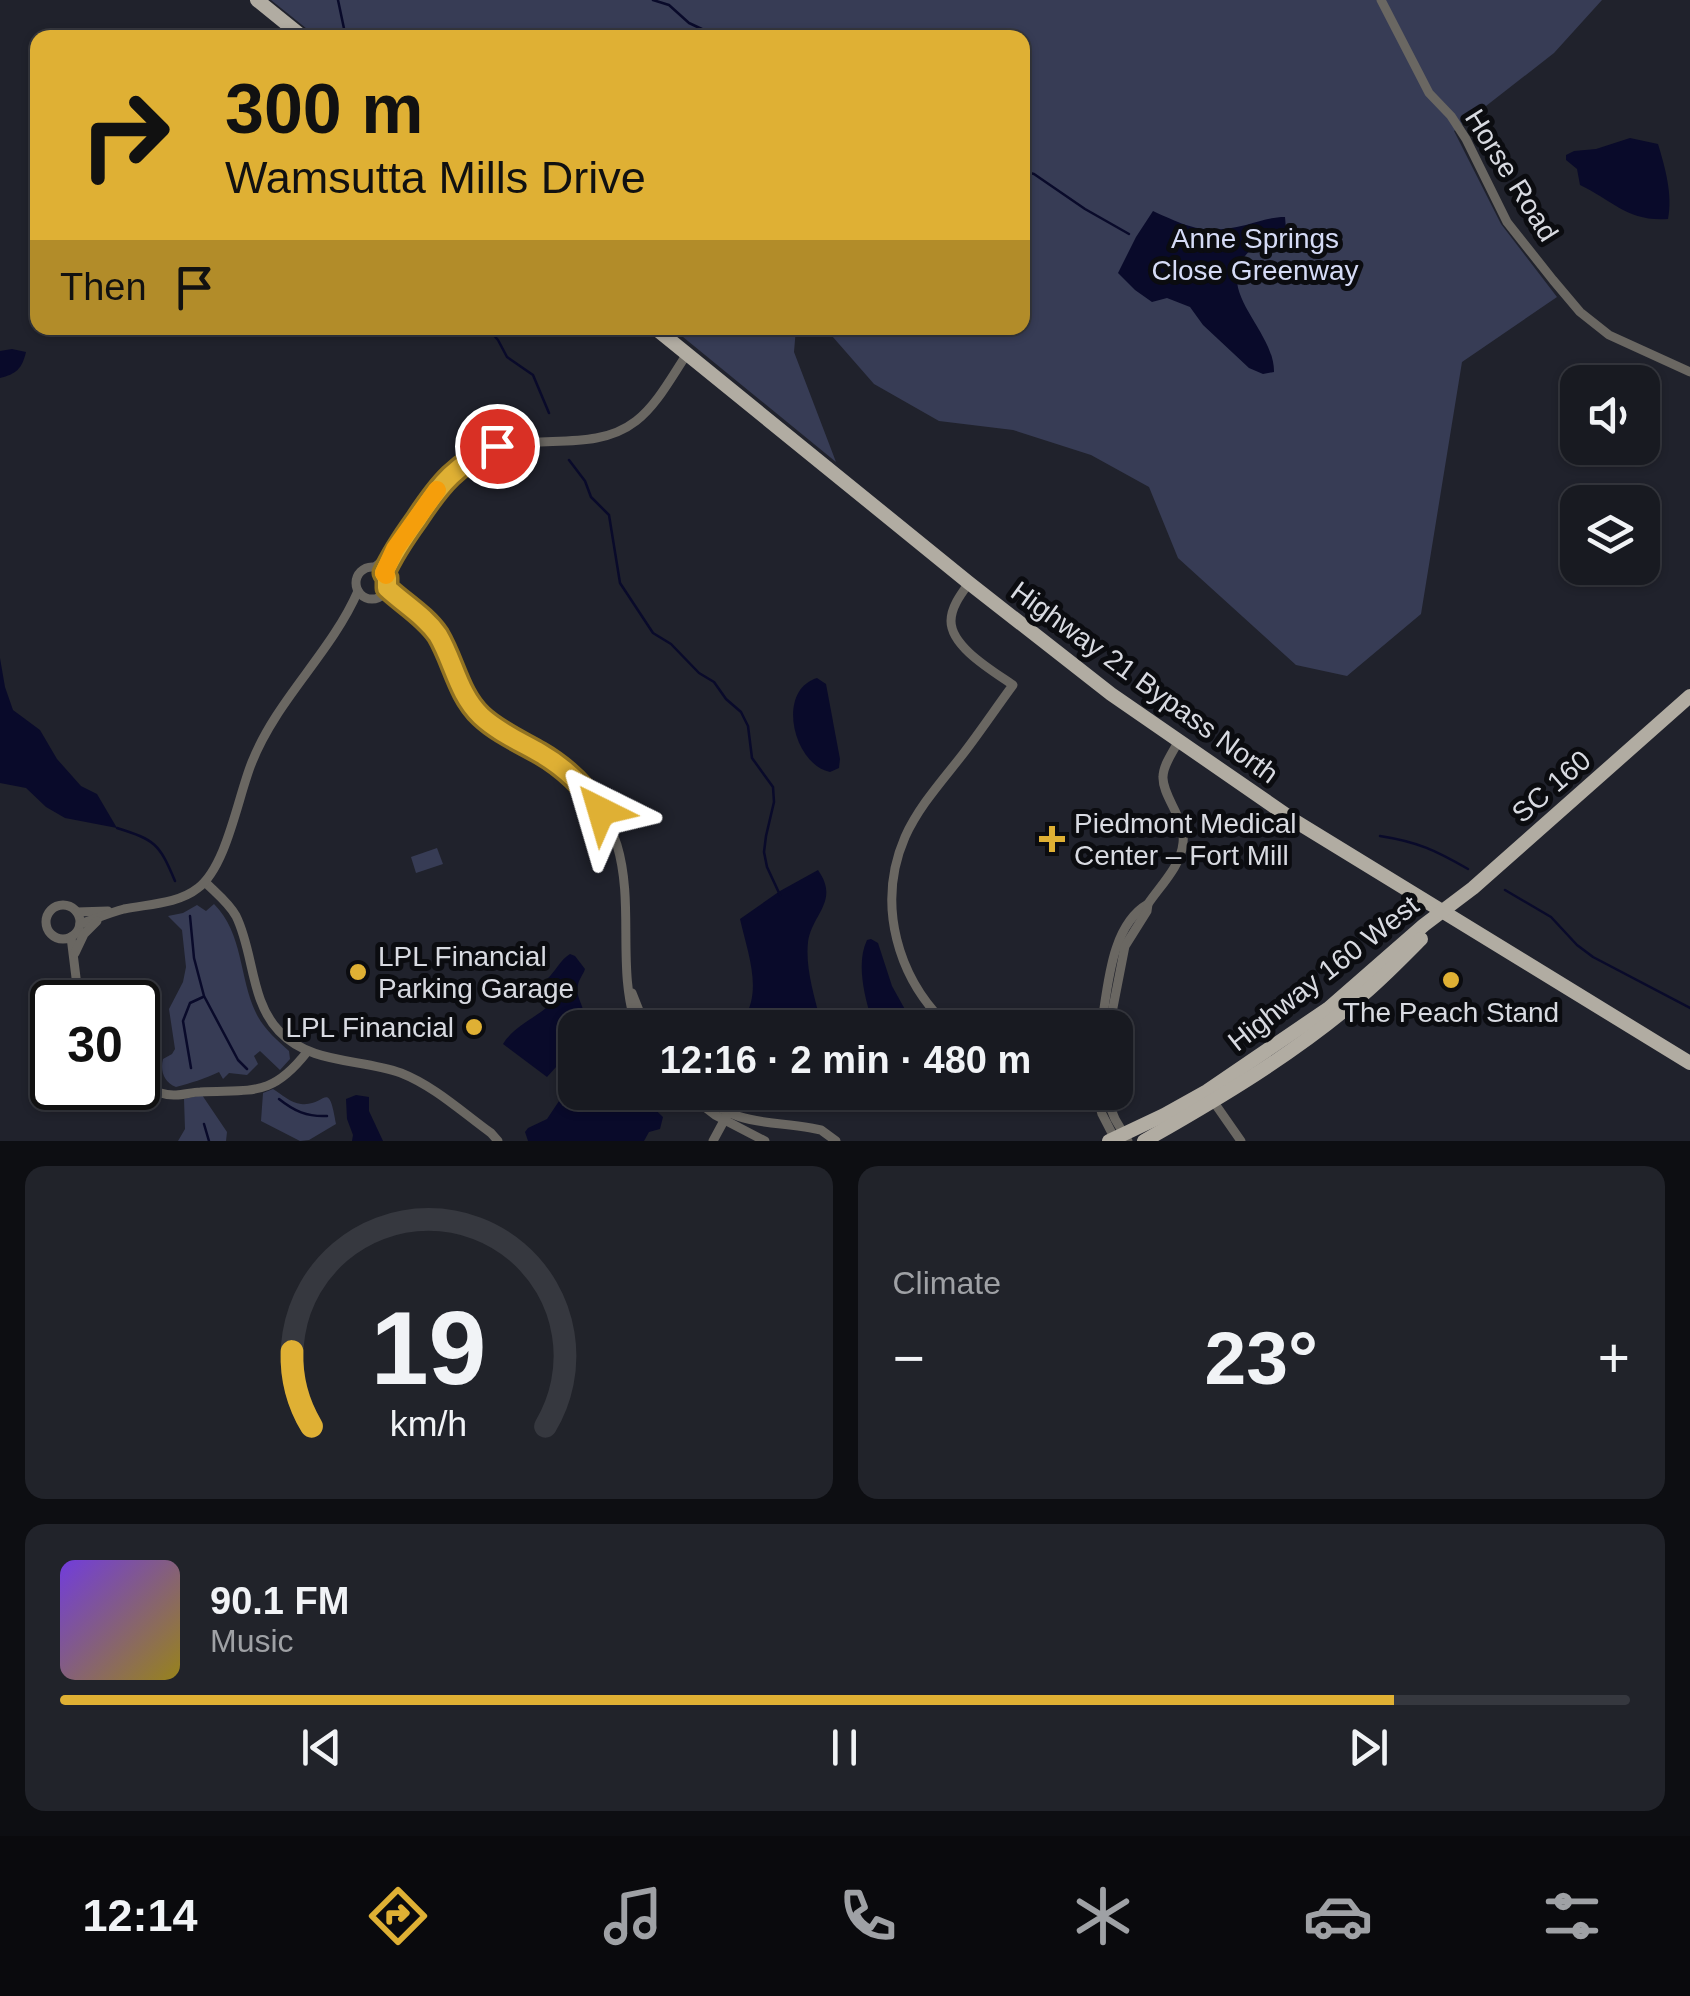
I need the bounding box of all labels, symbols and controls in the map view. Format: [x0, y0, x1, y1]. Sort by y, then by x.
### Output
icon: right [60, 70, 190, 200]
text: 300 m [225, 70, 423, 148]
street label: Horse Road [1459, 104, 1564, 247]
text: Wamsutta Mills Drive [225, 152, 646, 203]
park label: Anne Springs Close Greenway [1152, 223, 1358, 286]
icon: arrive [167, 260, 222, 315]
text: Then [60, 266, 147, 308]
map controls [1560, 365, 1660, 585]
button: sound [1560, 365, 1660, 465]
pin [455, 404, 540, 489]
icon: arrive [470, 419, 525, 474]
button: layers [1560, 485, 1660, 585]
street label: Highway 21 Bypass North [1005, 575, 1284, 790]
street label: SC 160 [1506, 744, 1597, 829]
position arrow [549, 759, 653, 863]
place label: Piedmont Medical Center – Fort Mill [1074, 808, 1297, 871]
marker: Piedmont Medical Center – Fort Mill [1039, 826, 1065, 852]
street label: Highway 160 West [1222, 889, 1425, 1057]
place label: LPL Financial Parking Garage [378, 941, 574, 1004]
marker: LPL Financial Parking Garage [347, 961, 369, 983]
marker: The Peach Stand [1440, 969, 1462, 991]
speed limit sign: 30 [30, 980, 160, 1110]
place label: The Peach Stand [1343, 997, 1559, 1028]
place label: LPL Financial [285, 1012, 454, 1043]
marker: LPL Financial [463, 1016, 485, 1038]
text: 12:16 · 2 min · 480 m [660, 1039, 1031, 1081]
text: Climate [893, 1265, 1001, 1301]
text: 19 [371, 1290, 487, 1406]
text: 23° [1205, 1316, 1318, 1400]
text: − [893, 1327, 925, 1389]
text: + [1598, 1327, 1630, 1389]
text: km/h [390, 1404, 467, 1444]
text: 90.1 FM [210, 1580, 349, 1622]
text: Music [210, 1623, 294, 1659]
icon: previous [294, 1720, 349, 1775]
icon: pause [817, 1720, 872, 1775]
icon: next [1341, 1720, 1396, 1775]
icon: directions [363, 1881, 433, 1951]
icon: music [598, 1881, 668, 1951]
icon: phone [833, 1881, 903, 1951]
icon: climate [1068, 1881, 1138, 1951]
icon: car [1303, 1881, 1373, 1951]
icon: filters [1537, 1881, 1607, 1951]
text: 12:14 [82, 1890, 198, 1941]

